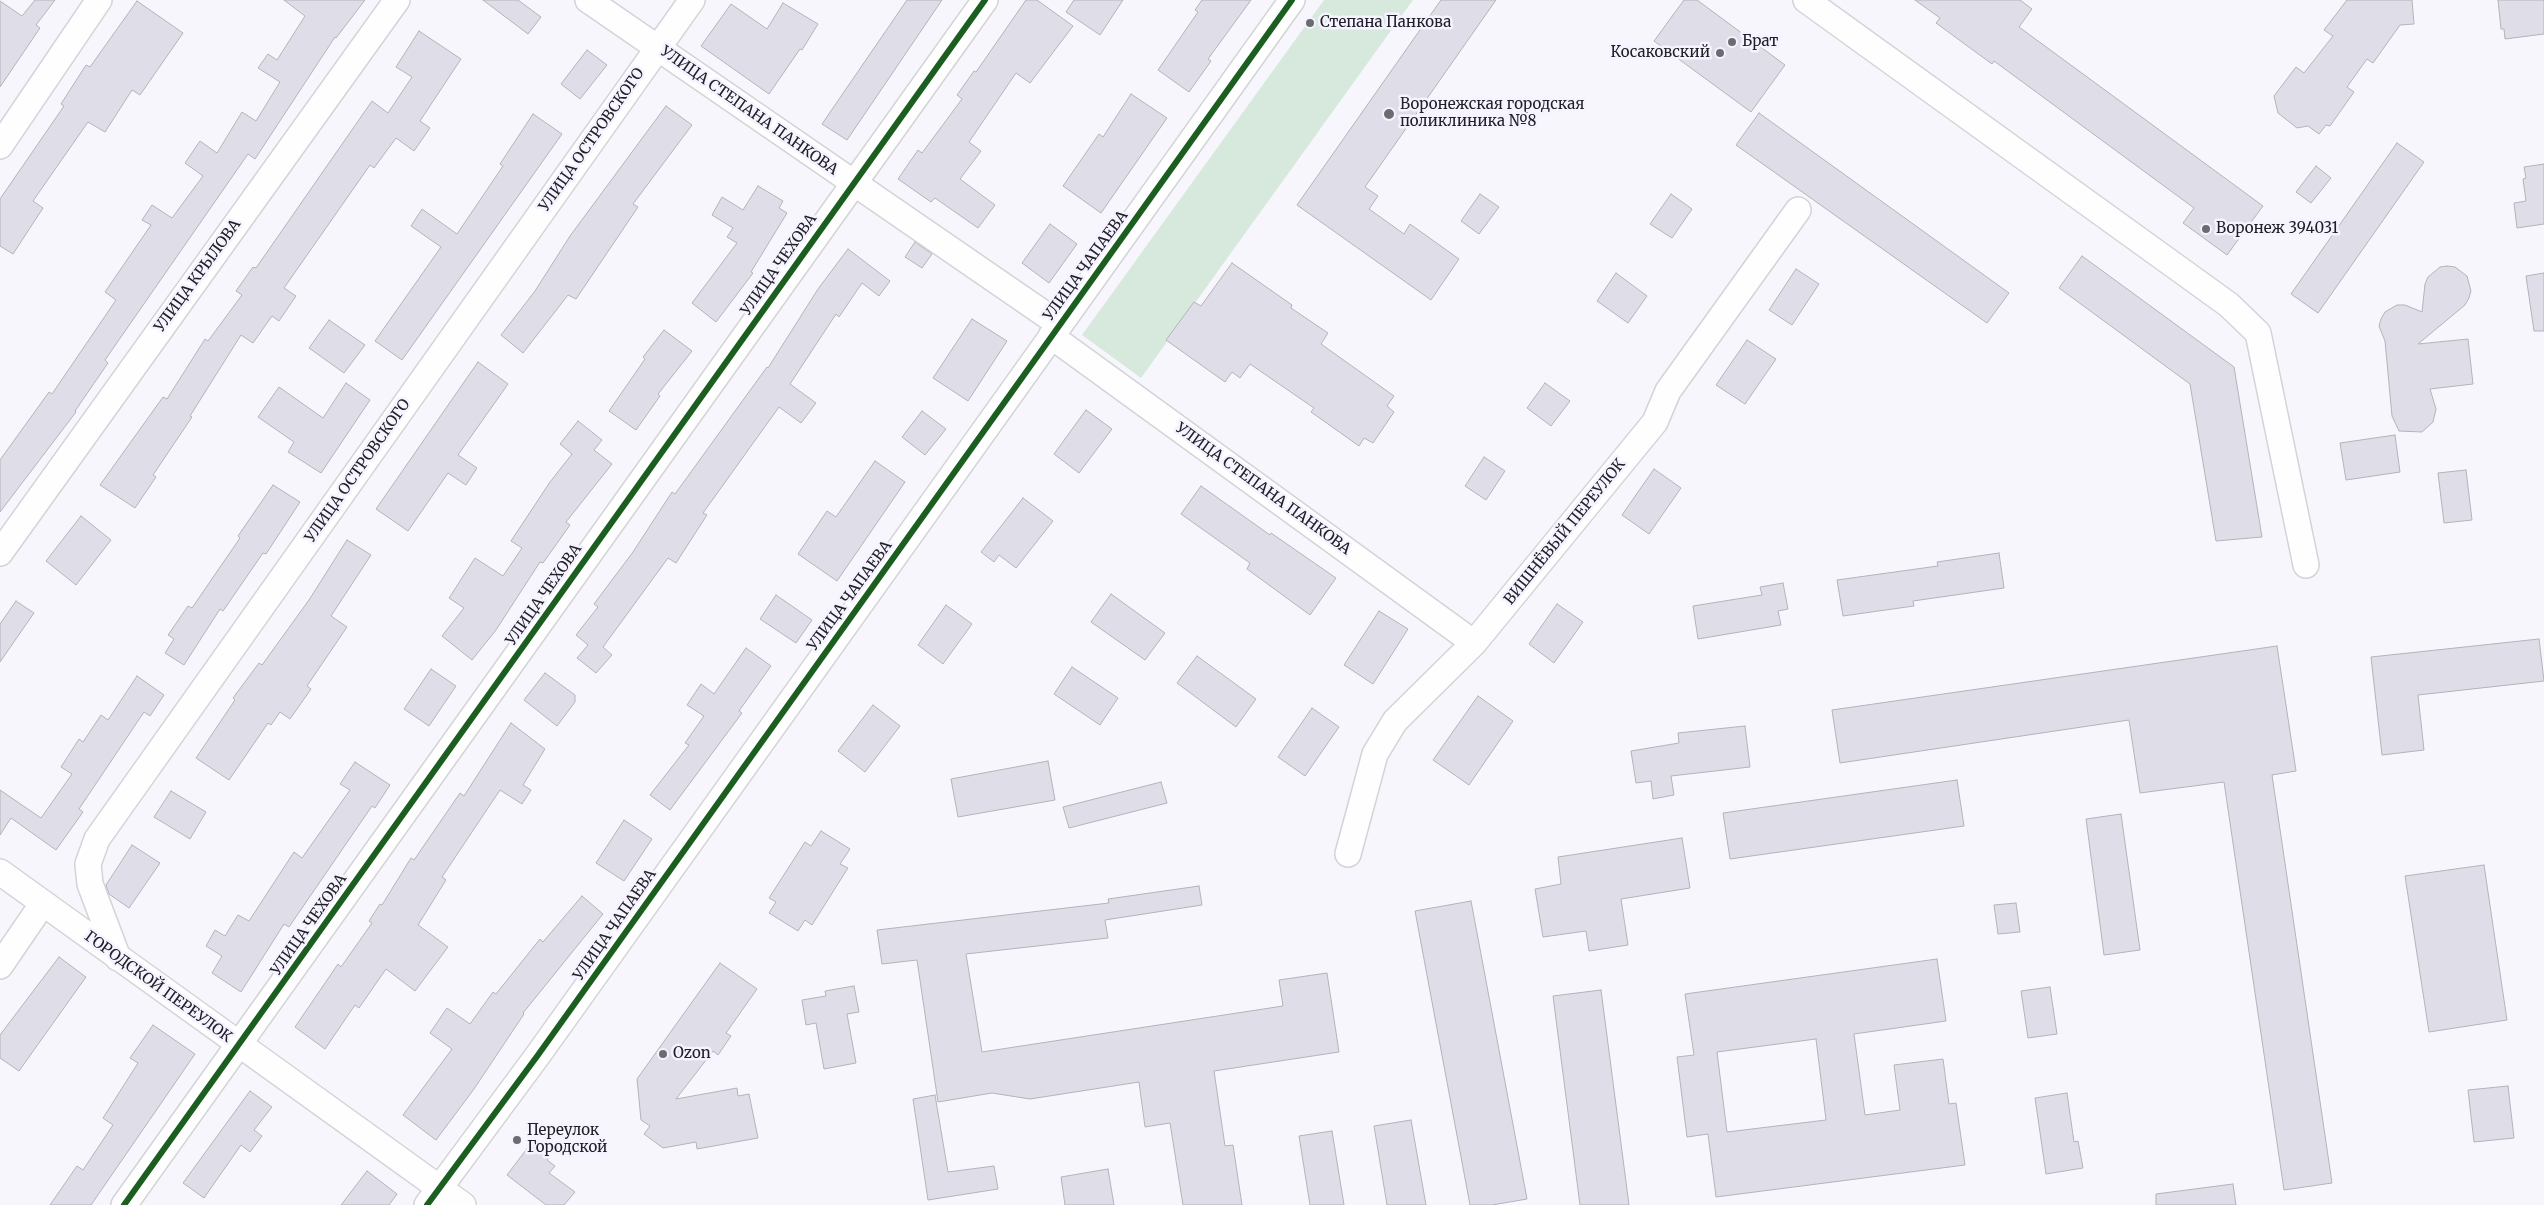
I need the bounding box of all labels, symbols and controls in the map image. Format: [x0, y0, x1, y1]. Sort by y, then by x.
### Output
place label: Степана Панкова [1320, 14, 1451, 32]
marker: Степана Панкова [1304, 17, 1316, 29]
place label: Брат [1742, 33, 1778, 51]
marker: Брат [1726, 36, 1738, 48]
street label: УЛИЦА СТЕПАНА ПАНКОВА [657, 43, 841, 179]
place label: Косаковский [1610, 44, 1710, 62]
marker: Косаковский [1714, 47, 1726, 59]
street label: УЛИЦА ОСТРОВСКОГО [536, 65, 648, 215]
place label: Воронежская городская поликлиника №8 [1400, 96, 1584, 131]
marker: Воронежская городская поликлиника №8 [1382, 107, 1396, 121]
street label: УЛИЦА ЧАПАЕВА [1040, 207, 1132, 325]
street label: УЛИЦА ЧЕХОВА [737, 211, 821, 319]
street label: УЛИЦА КРЫЛОВА [151, 216, 245, 336]
place label: Воронеж 394031 [2216, 220, 2338, 238]
marker: Воронеж 394031 [2200, 223, 2212, 235]
street label: УЛИЦА ОСТРОВСКОГО [302, 396, 414, 546]
street label: УЛИЦА СТЕПАНА ПАНКОВА [1172, 419, 1354, 559]
street label: ВИШНЁВЫЙ ПЕРЕУЛОК [1501, 456, 1629, 608]
street label: УЛИЦА ЧАПАЕВА [804, 537, 896, 655]
street label: УЛИЦА ЧЕХОВА [502, 541, 586, 649]
street label: УЛИЦА ЧАПАЕВА [570, 866, 660, 984]
street label: УЛИЦА ЧЕХОВА [267, 871, 351, 979]
street label: ГОРОДСКОЙ ПЕРЕУЛОК [81, 927, 235, 1047]
place label: Ozon [673, 1045, 711, 1063]
marker: Ozon [657, 1048, 669, 1060]
place label: Переулок Городской [527, 1122, 607, 1157]
marker: Переулок Городской [511, 1134, 523, 1146]

